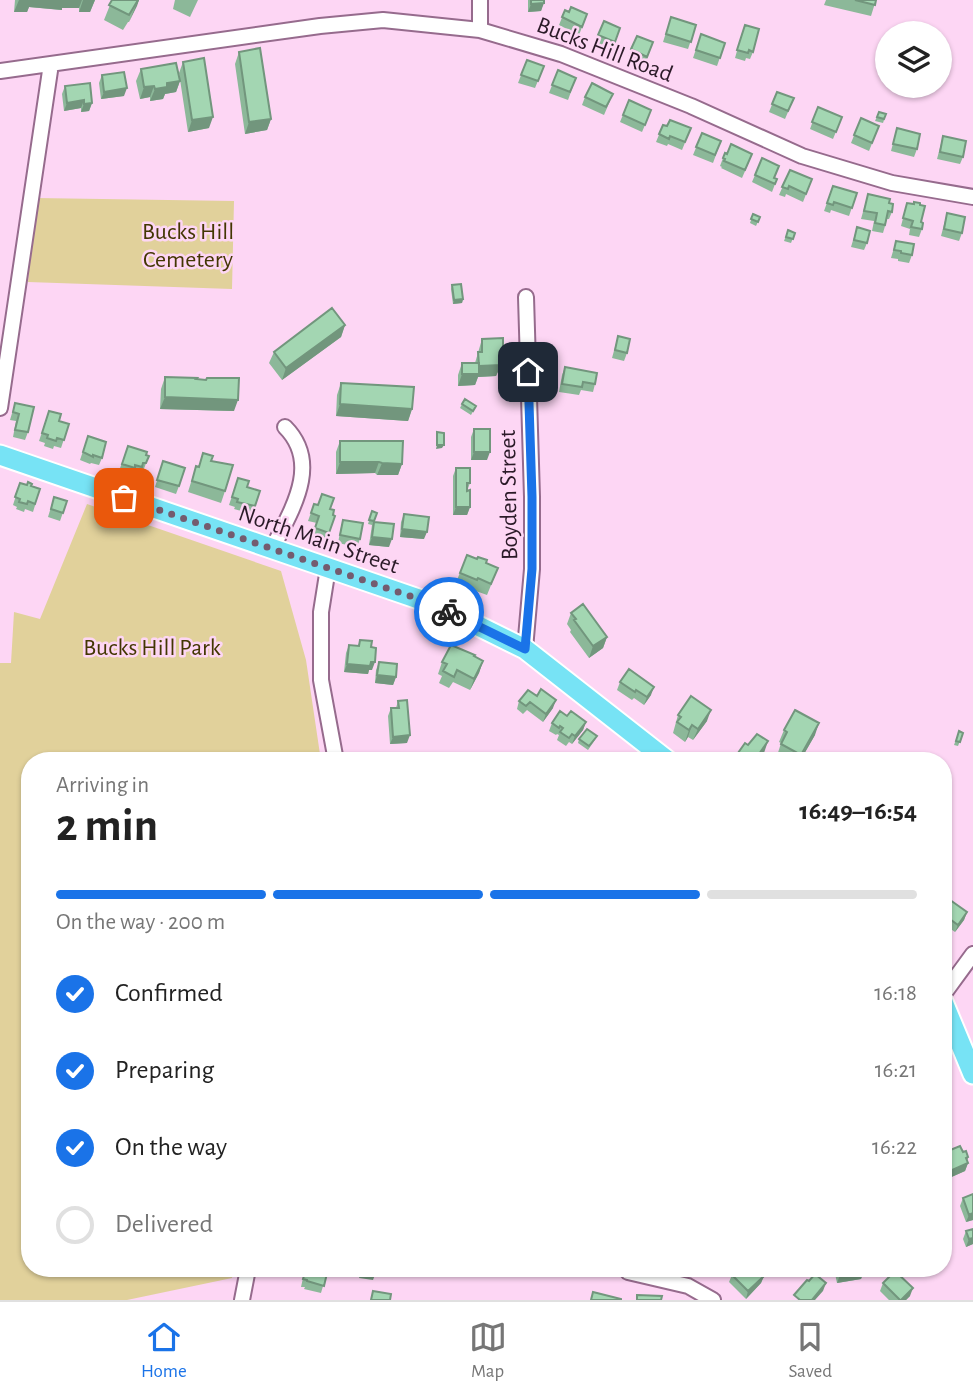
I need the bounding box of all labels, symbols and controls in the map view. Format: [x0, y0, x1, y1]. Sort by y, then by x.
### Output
street label: Bucks Hill Road [533, 13, 676, 87]
map controls [875, 21, 952, 98]
button: layers [875, 21, 952, 98]
park label: Bucks Hill Cemetery [142, 220, 234, 272]
pin [498, 342, 558, 402]
icon: home [509, 353, 547, 391]
street label: Boyden Street [496, 429, 522, 560]
pin [94, 468, 154, 528]
icon: bag [105, 479, 143, 517]
street label: North Main Street [235, 501, 402, 579]
courier [414, 577, 484, 647]
icon: bike [430, 593, 468, 631]
park label: Bucks Hill Park [83, 636, 221, 660]
text: Arriving in [56, 774, 149, 797]
text: 16:49–16:54 [799, 798, 917, 824]
text: 2 min [56, 803, 158, 849]
text: On the way · 200 m [56, 911, 225, 934]
icon: check [56, 975, 94, 1013]
text: Confirmed [115, 980, 223, 1006]
text: 16:18 [874, 982, 917, 1005]
icon: check [56, 1052, 94, 1090]
text: Preparing [115, 1057, 214, 1083]
text: 16:21 [875, 1059, 917, 1082]
icon: check [56, 1129, 94, 1167]
text: On the way [115, 1134, 227, 1160]
text: 16:22 [872, 1136, 917, 1159]
text: Delivered [115, 1211, 213, 1237]
tab: Home [141, 1318, 187, 1383]
tab: Map [469, 1318, 507, 1383]
tab: Saved [789, 1318, 832, 1383]

